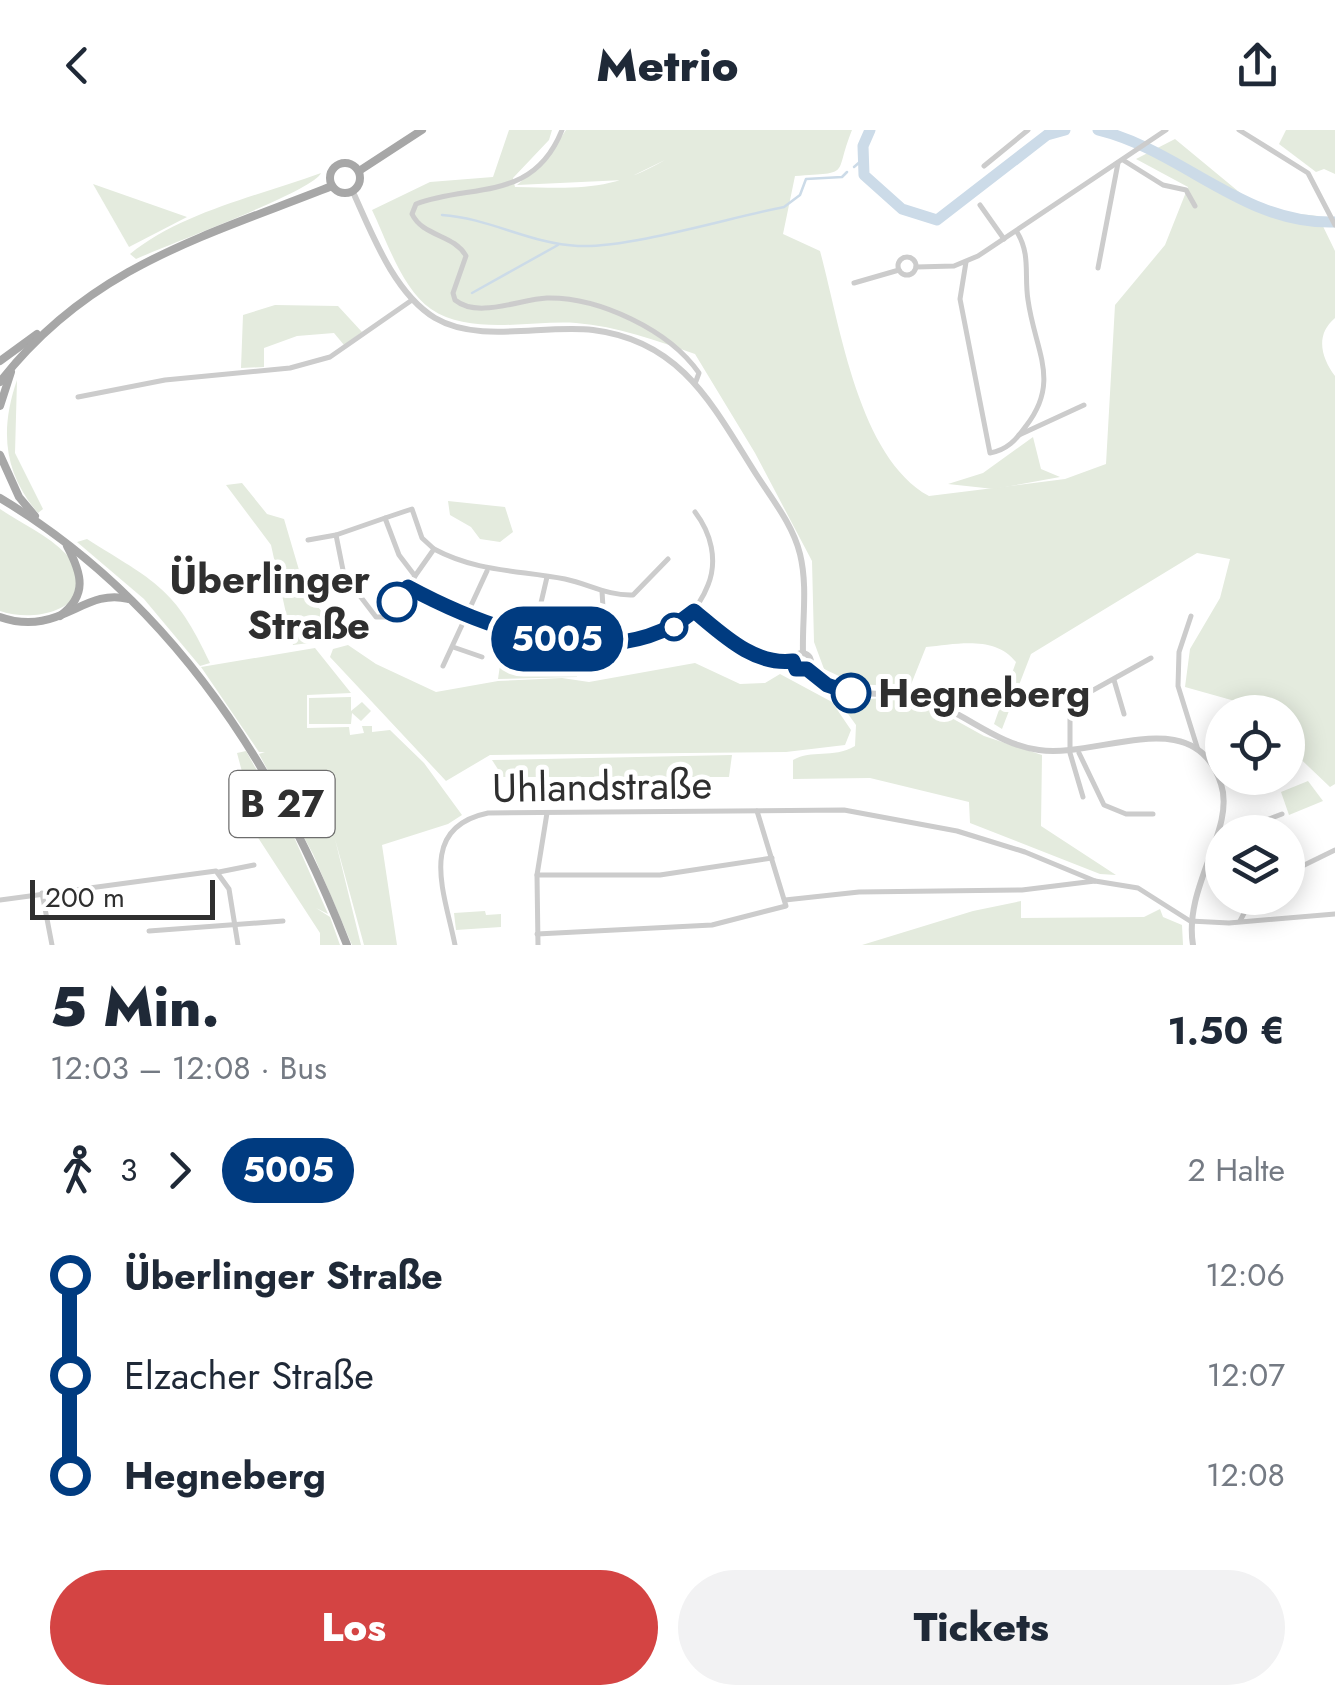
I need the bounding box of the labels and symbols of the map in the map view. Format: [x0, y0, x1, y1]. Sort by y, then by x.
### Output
place label: Überlinger Straße [169, 550, 371, 654]
marker: Überlinger Straße [378, 583, 416, 621]
line badge: 5005 [487, 606, 627, 672]
unlabelled marker [661, 614, 687, 640]
place label: Hegneberg [878, 664, 1091, 722]
marker: Hegneberg [832, 674, 870, 712]
street label: Uhlandstraße [491, 755, 713, 817]
road number: B 27 [230, 771, 334, 837]
scale bar [30, 875, 215, 920]

